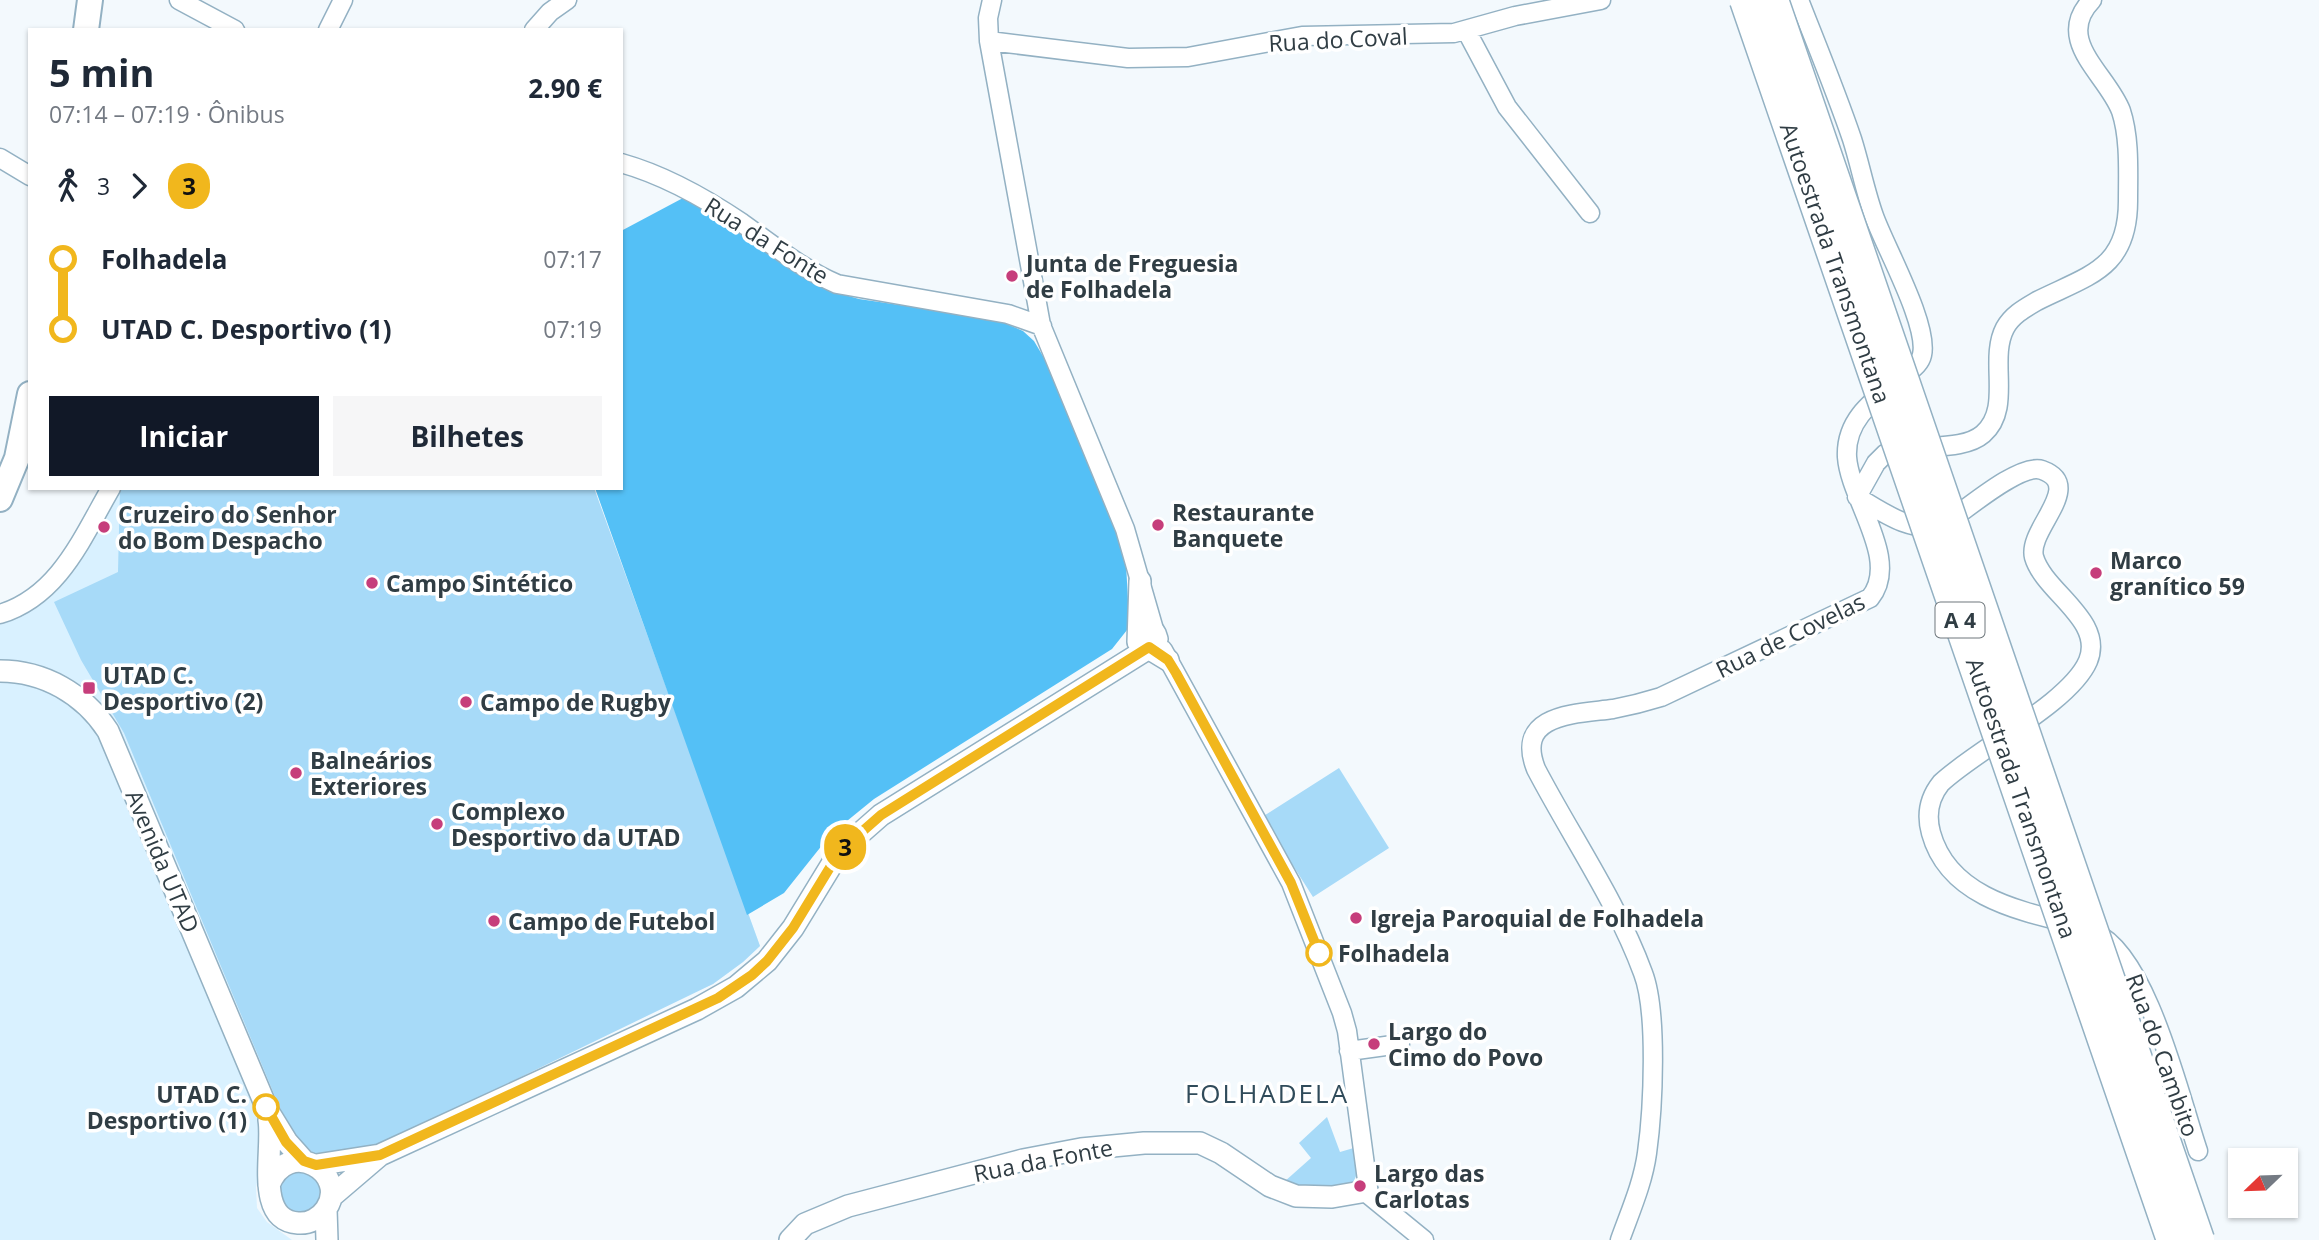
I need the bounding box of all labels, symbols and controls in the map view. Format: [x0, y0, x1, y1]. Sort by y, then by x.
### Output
street label: Rua do Coval [1268, 19, 1408, 59]
text: 5 min [49, 46, 154, 98]
text: 2.90 € [528, 70, 602, 106]
text: 07:14 – 07:19 · Ônibus [49, 98, 285, 130]
street label: Autoestrada Transmontana [1773, 118, 1899, 408]
icon: walk [49, 167, 87, 205]
icon: forward [120, 167, 158, 205]
text: 3 [182, 169, 196, 202]
text: 3 [97, 170, 110, 202]
street label: Rua da Fonte [699, 189, 835, 291]
text: Folhadela [101, 241, 228, 277]
text: 07:17 [543, 243, 602, 275]
place label: Junta de Freguesia de Folhadela [1024, 247, 1239, 305]
marker: Junta de Freguesia de Folhadela [1004, 268, 1020, 284]
text: UTAD C. Desportivo (1) [101, 311, 392, 347]
text: 07:19 [543, 313, 602, 345]
button: Iniciar [49, 396, 319, 476]
button: Bilhetes [333, 396, 602, 476]
place label: Restaurante Banquete [1172, 496, 1314, 554]
place label: Cruzeiro do Senhor do Bom Despacho [118, 498, 337, 556]
marker: Restaurante Banquete [1150, 517, 1166, 533]
marker: Cruzeiro do Senhor do Bom Despacho [96, 519, 112, 535]
place label: Marco granítico 59 [2110, 544, 2245, 602]
marker: Marco granítico 59 [2088, 565, 2104, 581]
place label: Campo Sintético [386, 567, 573, 599]
marker: Campo Sintético [364, 575, 380, 591]
street label: Rua de Covelas [1710, 585, 1870, 685]
road number: A 4 [1936, 602, 1984, 638]
street label: Autoestrada Transmontana [1959, 653, 2085, 943]
place label: UTAD C. Desportivo (2) [103, 659, 263, 717]
marker: UTAD C. Desportivo (2) [81, 680, 97, 696]
place label: Campo de Rugby [480, 686, 672, 718]
marker: Campo de Rugby [458, 694, 474, 710]
place label: Balneários Exteriores [310, 744, 432, 802]
marker: Balneários Exteriores [288, 765, 304, 781]
street label: Avenida UTAD [119, 785, 207, 937]
place label: Complexo Desportivo da UTAD [451, 795, 681, 853]
marker: Complexo Desportivo da UTAD [429, 816, 445, 832]
line badge: 3 [822, 824, 868, 870]
text: 3 [838, 830, 852, 863]
place label: Igreja Paroquial de Folhadela [1370, 902, 1704, 934]
place label: Campo de Futebol [508, 905, 715, 937]
marker: Igreja Paroquial de Folhadela [1348, 910, 1364, 926]
marker: Campo de Futebol [486, 913, 502, 929]
place label: Folhadela [1338, 937, 1450, 969]
marker: Folhadela [1306, 940, 1332, 966]
street label: Rua do Cambito [2119, 969, 2207, 1141]
place label: Largo do Cimo do Povo [1388, 1015, 1543, 1073]
marker: Largo do Cimo do Povo [1366, 1036, 1382, 1052]
district label: FOLHADELA [1185, 1075, 1349, 1111]
place label: UTAD C. Desportivo (1) [87, 1078, 247, 1136]
marker: UTAD C. Desportivo (1) [253, 1094, 279, 1120]
street label: Rua da Fonte [971, 1131, 1115, 1189]
north arrow [2228, 1148, 2298, 1218]
map controls [2228, 1148, 2298, 1218]
place label: Largo das Carlotas [1374, 1157, 1484, 1215]
marker: Largo das Carlotas [1352, 1178, 1368, 1194]

